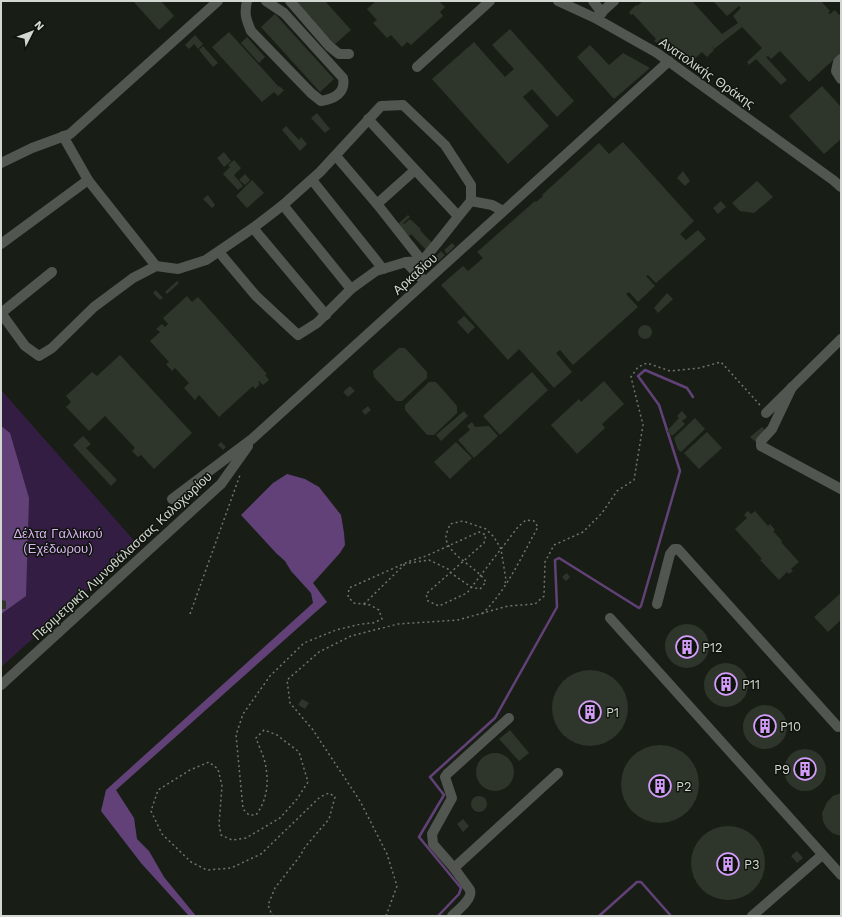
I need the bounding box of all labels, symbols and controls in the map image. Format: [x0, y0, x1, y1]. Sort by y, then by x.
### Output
north arrow [12, 12, 52, 52]
text: N [32, 18, 47, 33]
street label: Ανατολικής Θράκης [656, 34, 758, 112]
street label: Αρκαδίου [390, 250, 440, 298]
street label: Περιμετρική Λιμνοθάλασσας Καλοχωρίου [29, 469, 215, 643]
park label: Δέλτα Γαλλικού (Εχέδωρου) [13, 526, 103, 556]
building icon: P12 [674, 634, 700, 660]
place label: P12 [702, 640, 723, 655]
building icon: P11 [713, 671, 739, 697]
place label: P11 [742, 677, 760, 692]
building icon: P1 [577, 699, 603, 725]
place label: P1 [606, 705, 619, 720]
building icon: P10 [752, 713, 778, 739]
place label: P10 [780, 719, 801, 734]
building icon: P9 [792, 756, 818, 782]
place label: P9 [774, 762, 790, 777]
building icon: P2 [647, 773, 673, 799]
place label: P2 [676, 779, 692, 794]
building icon: P3 [715, 851, 741, 877]
place label: P3 [744, 857, 760, 872]

